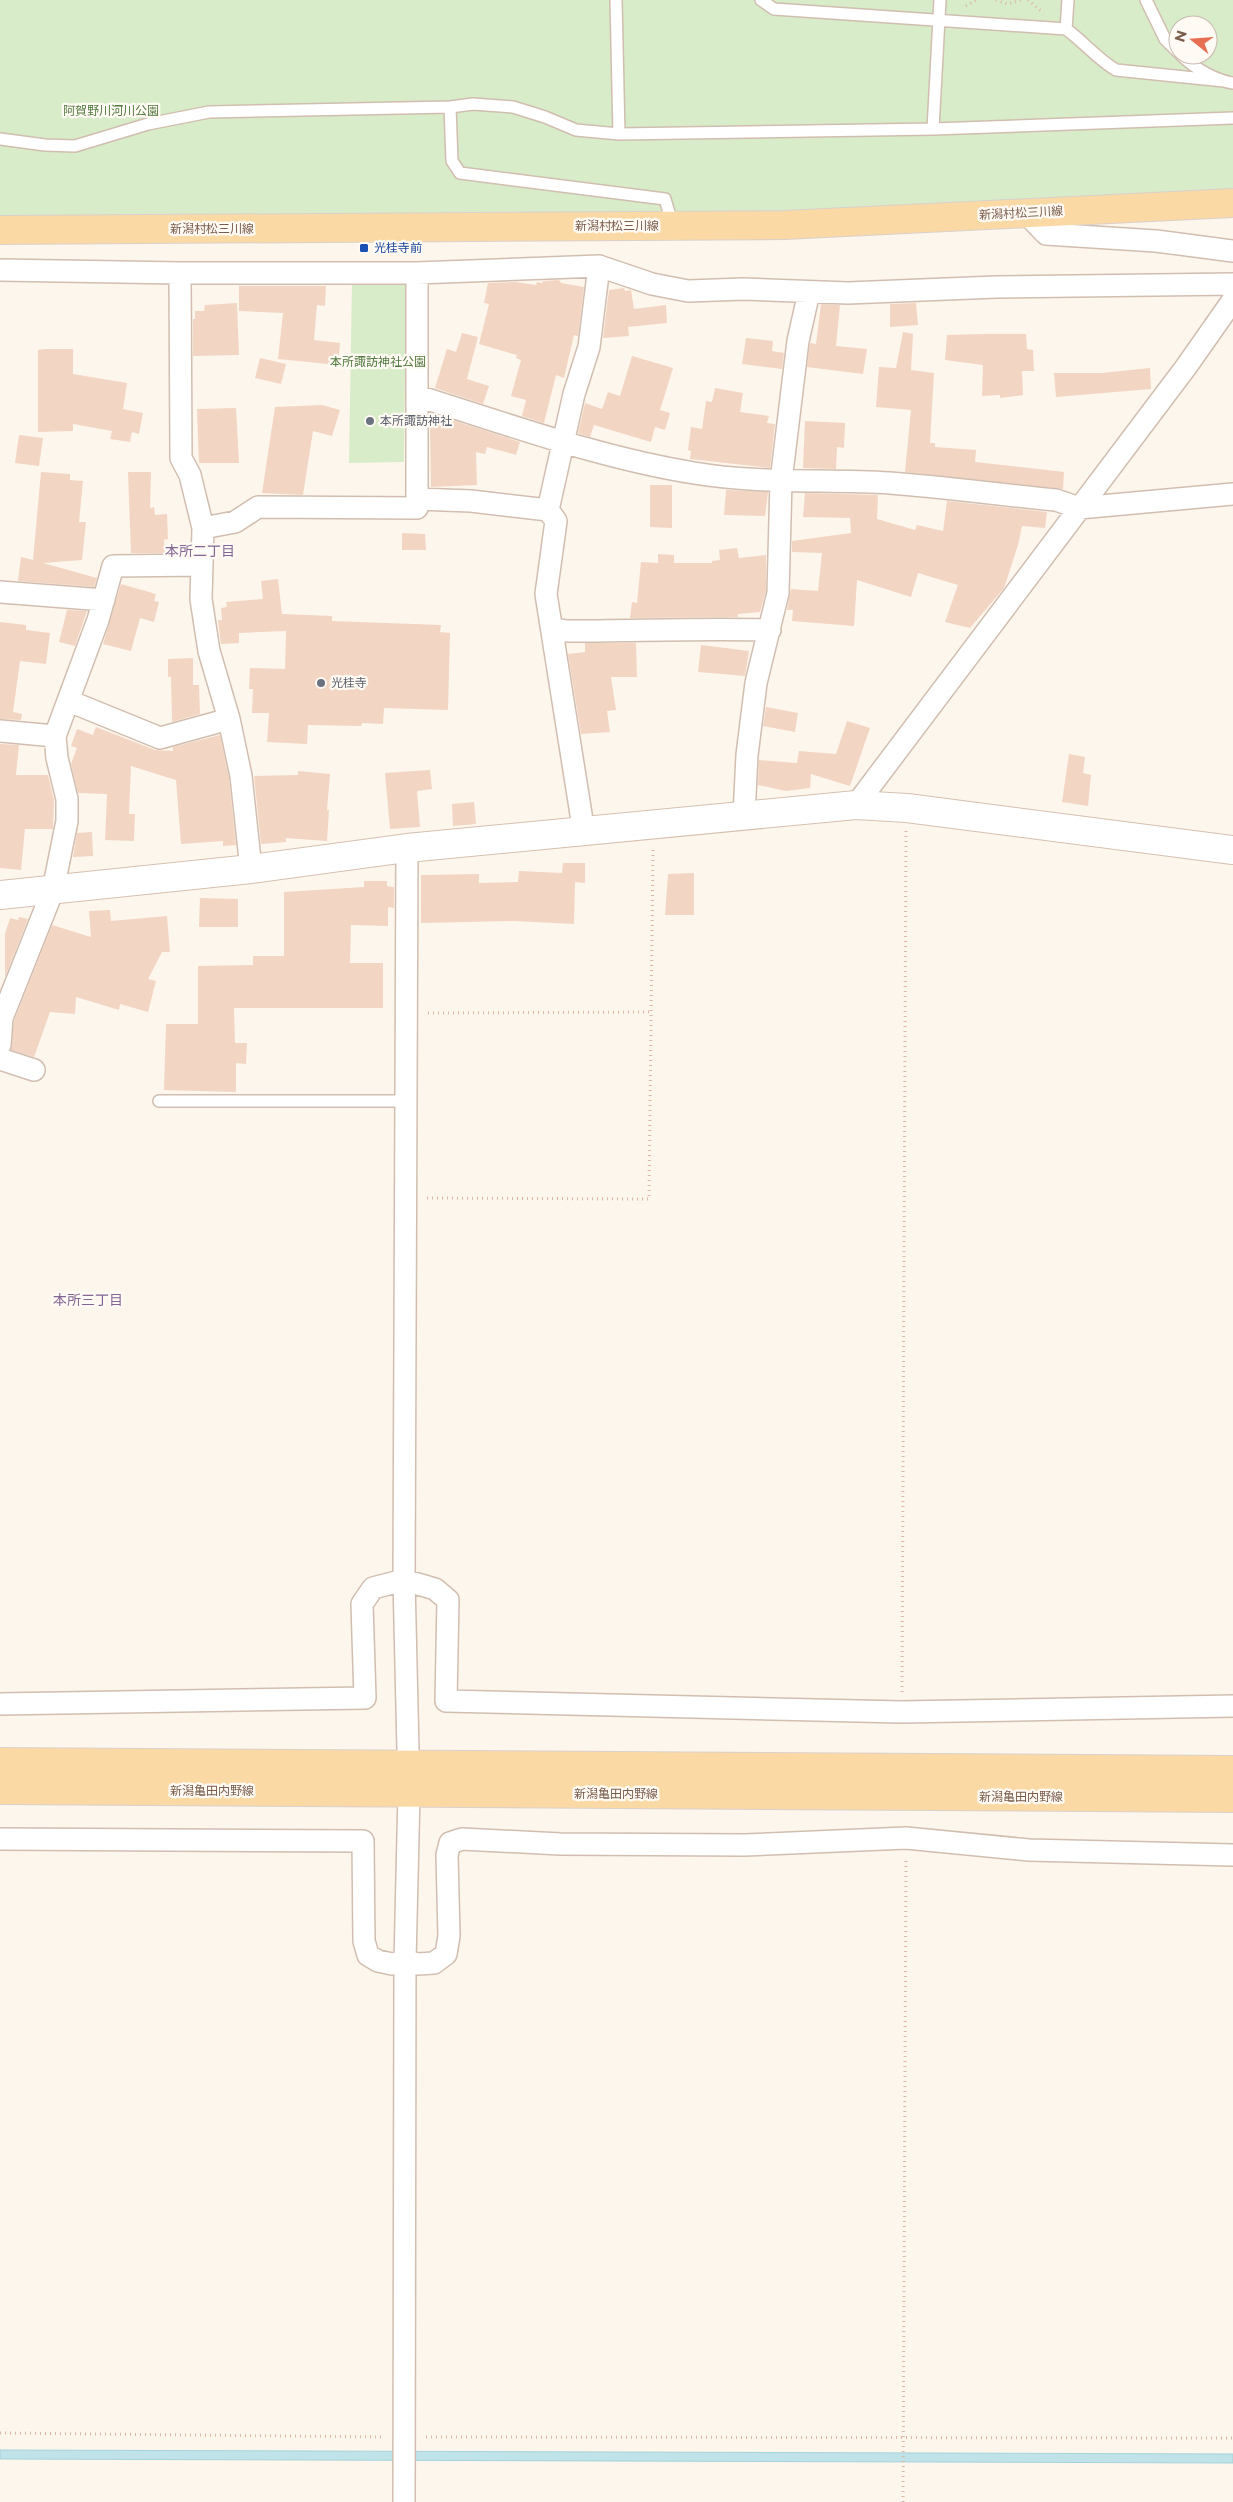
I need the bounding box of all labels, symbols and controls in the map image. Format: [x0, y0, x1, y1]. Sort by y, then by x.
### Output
north arrow [1168, 15, 1218, 65]
text: N [1170, 28, 1191, 44]
park label: 阿賀野川河川公園 [63, 103, 159, 118]
street label: 新潟村松三川線 [979, 203, 1063, 222]
street label: 新潟村松三川線 [575, 218, 659, 233]
street label: 新潟村松三川線 [170, 221, 254, 236]
place label: 光桂寺前 [374, 240, 422, 255]
marker: 光桂寺前 [358, 242, 370, 254]
park label: 本所諏訪神社公園 [330, 354, 426, 369]
place label: 本所諏訪神社 [380, 413, 452, 428]
marker: 本所諏訪神社 [364, 415, 376, 427]
district label: 本所二丁目 [165, 542, 235, 560]
place label: 光桂寺 [331, 675, 367, 690]
marker: 光桂寺 [315, 677, 327, 689]
district label: 本所三丁目 [53, 1291, 123, 1309]
street label: 新潟亀田内野線 [170, 1783, 254, 1798]
street label: 新潟亀田内野線 [574, 1786, 658, 1801]
street label: 新潟亀田内野線 [979, 1789, 1063, 1804]

